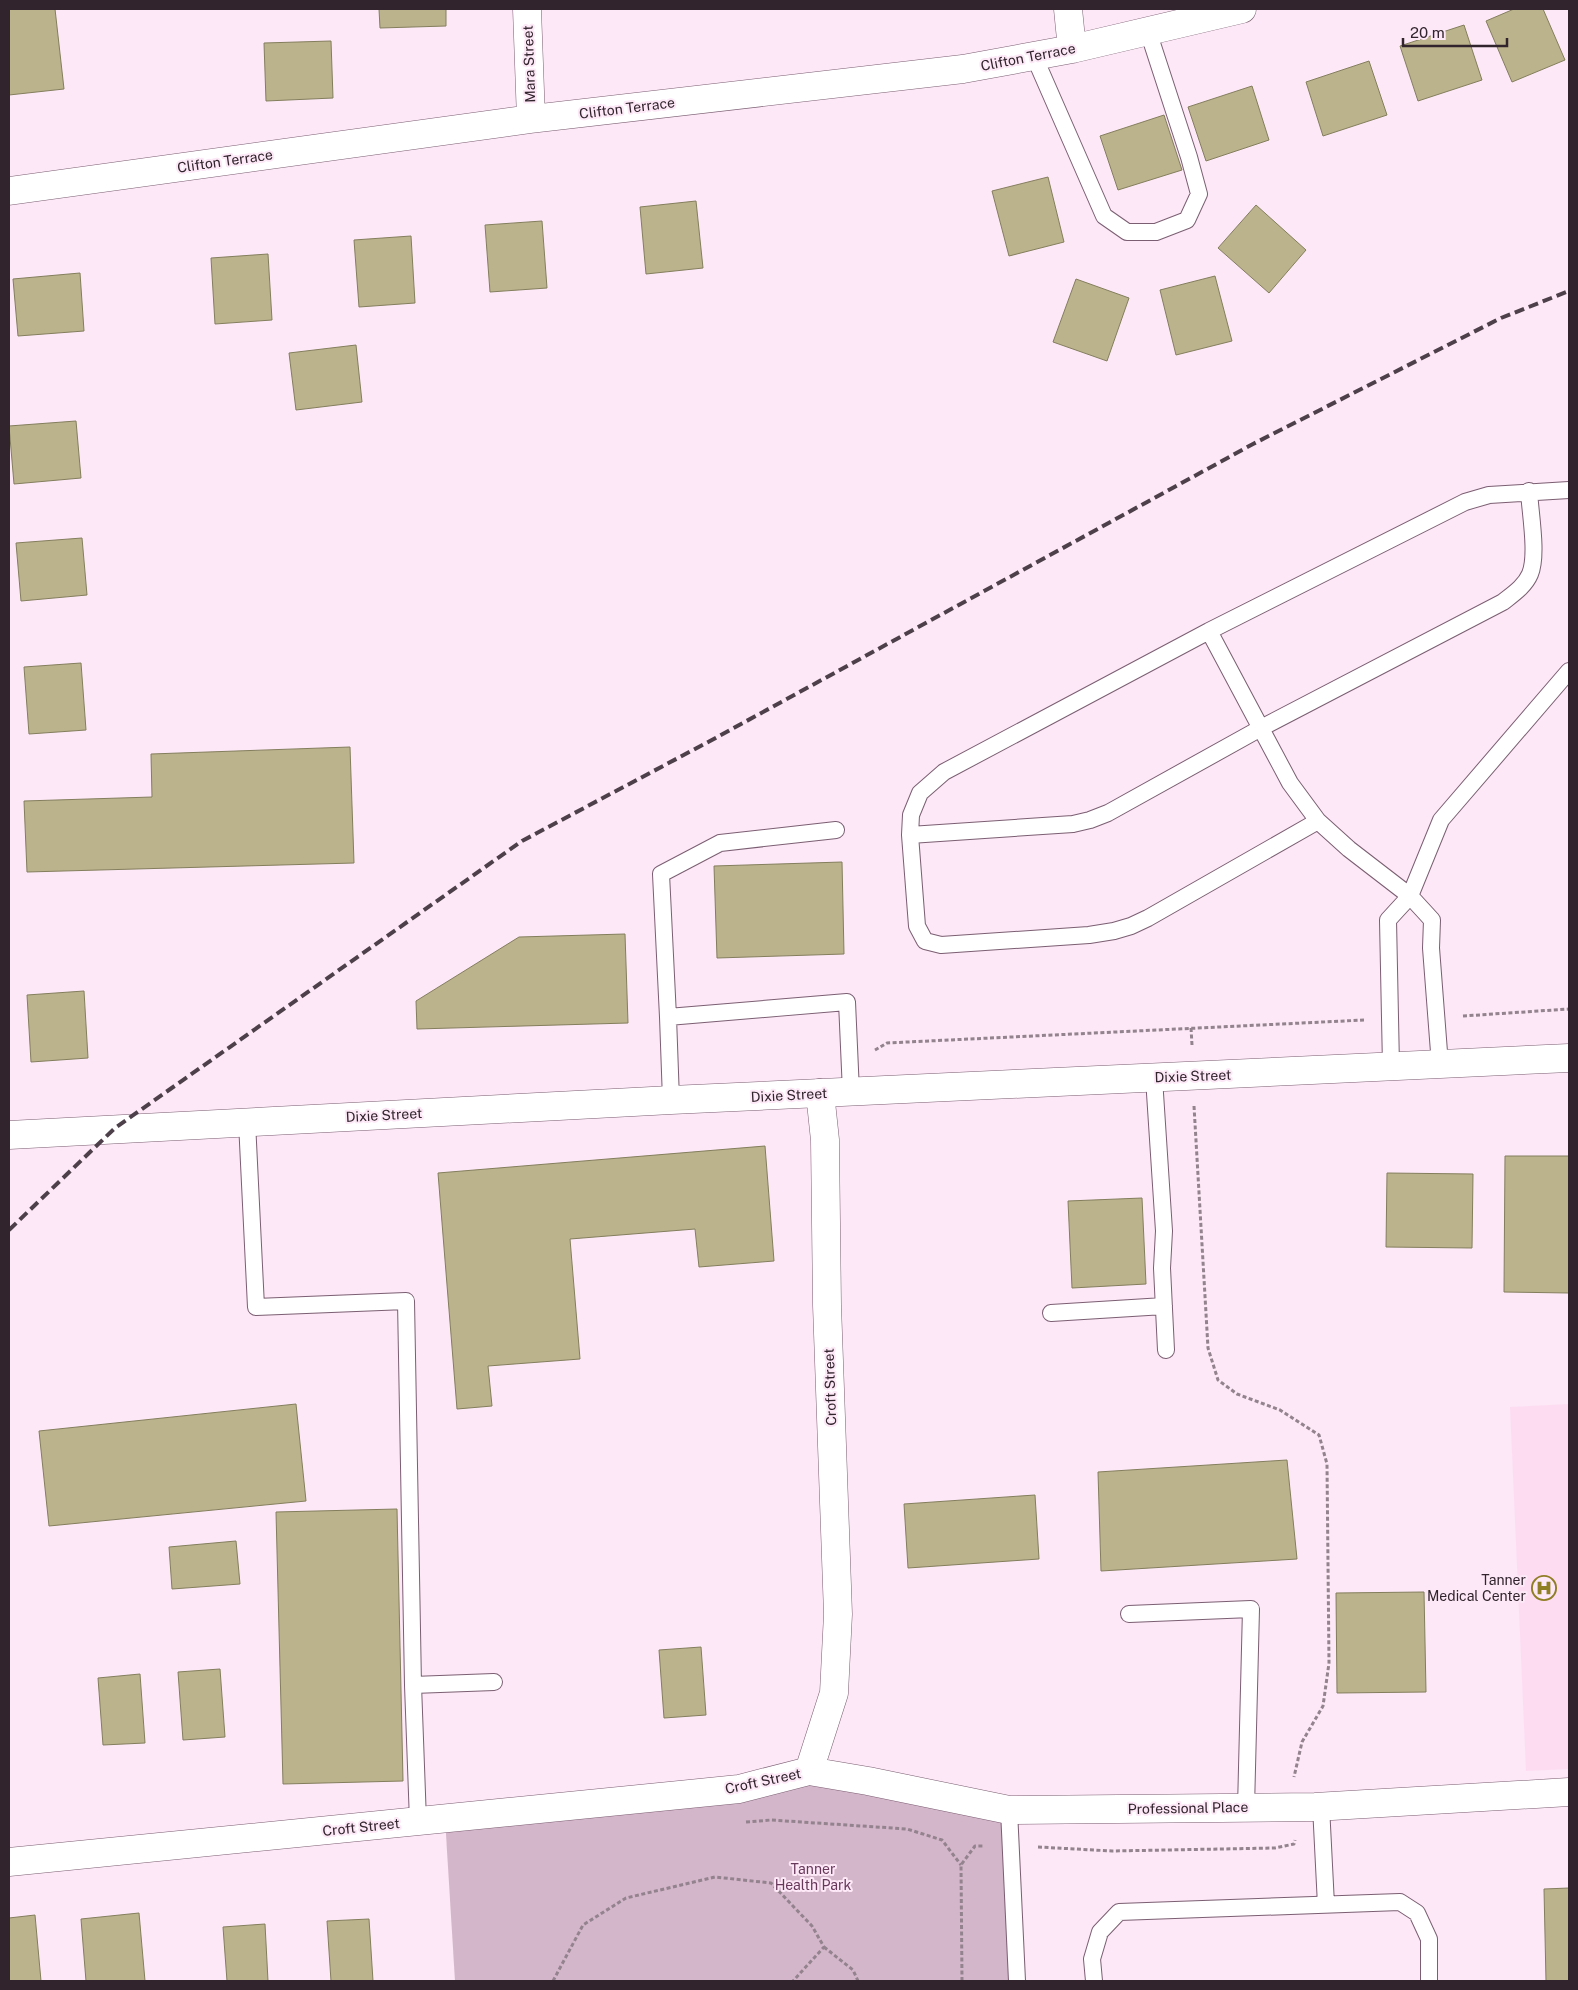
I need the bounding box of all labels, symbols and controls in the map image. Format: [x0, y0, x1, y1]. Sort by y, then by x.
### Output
scale bar [1403, 15, 1507, 47]
text: 20 m [1410, 24, 1445, 41]
street label: Mara Street [520, 25, 538, 103]
street label: Clifton Terrace [979, 40, 1077, 74]
street label: Clifton Terrace [578, 94, 676, 122]
street label: Clifton Terrace [176, 146, 274, 176]
street label: Dixie Street [1154, 1067, 1232, 1085]
street label: Dixie Street [750, 1085, 828, 1105]
street label: Dixie Street [345, 1105, 423, 1125]
street label: Croft Street [821, 1348, 839, 1426]
place label: Tanner Medical Center [1427, 1572, 1526, 1604]
hospital icon: Tanner Medical Center [1531, 1575, 1557, 1601]
street label: Croft Street [723, 1765, 803, 1797]
street label: Professional Place [1128, 1799, 1248, 1817]
street label: Croft Street [322, 1815, 400, 1839]
park label: Tanner Health Park [775, 1861, 851, 1893]

